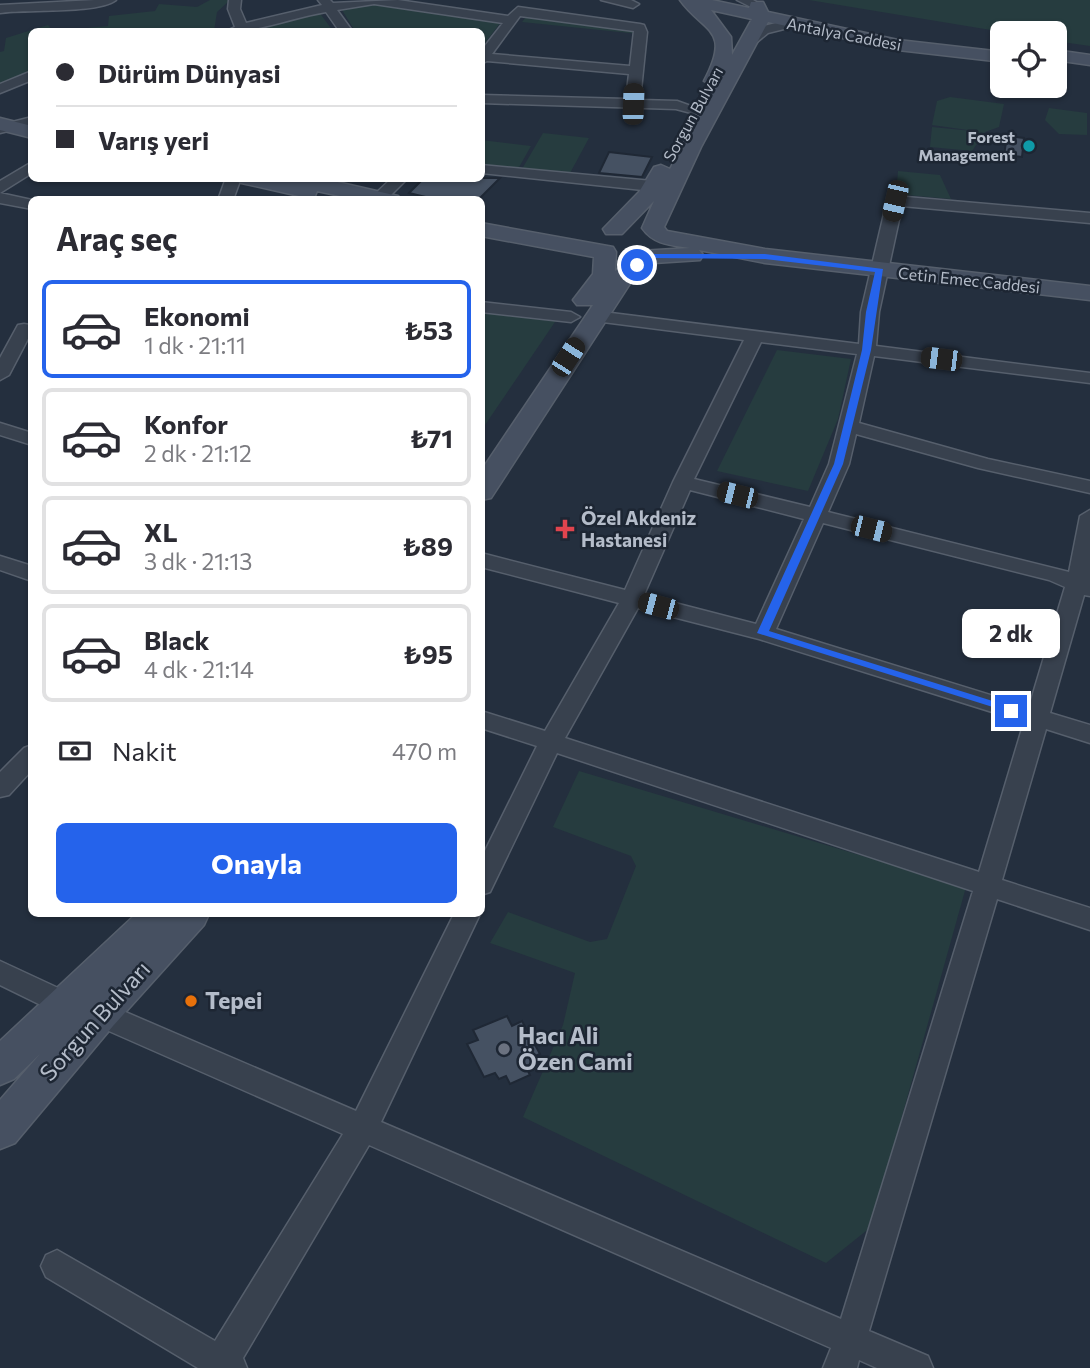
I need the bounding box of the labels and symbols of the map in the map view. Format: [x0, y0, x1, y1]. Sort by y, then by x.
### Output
street label: Antalya Caddesi [785, 13, 903, 54]
street label: Sorgun Bulvarı [659, 63, 726, 164]
car [622, 83, 645, 125]
place label: Forest Management [918, 127, 1015, 164]
marker: Forest Management [1021, 138, 1037, 154]
car [881, 178, 910, 224]
route start [621, 249, 653, 281]
street label: Cetin Emec Caddesi [897, 263, 1041, 296]
car [548, 334, 589, 380]
car [919, 346, 964, 372]
car [715, 480, 760, 510]
place label: Özel Akdeniz Hastanesi [581, 506, 697, 551]
car [849, 514, 894, 544]
marker: Özel Akdeniz Hastanesi [555, 519, 575, 539]
car [635, 590, 682, 622]
callout: 2 dk [962, 610, 1060, 658]
route end [995, 695, 1027, 727]
street label: Sorgun Bulvarı [33, 955, 155, 1086]
place label: Tepei [205, 986, 262, 1014]
marker: Tepei [183, 993, 199, 1009]
place label: Hacı Ali Özen Cami [518, 1021, 633, 1075]
marker: Hacı Ali Özen Cami [496, 1041, 512, 1057]

